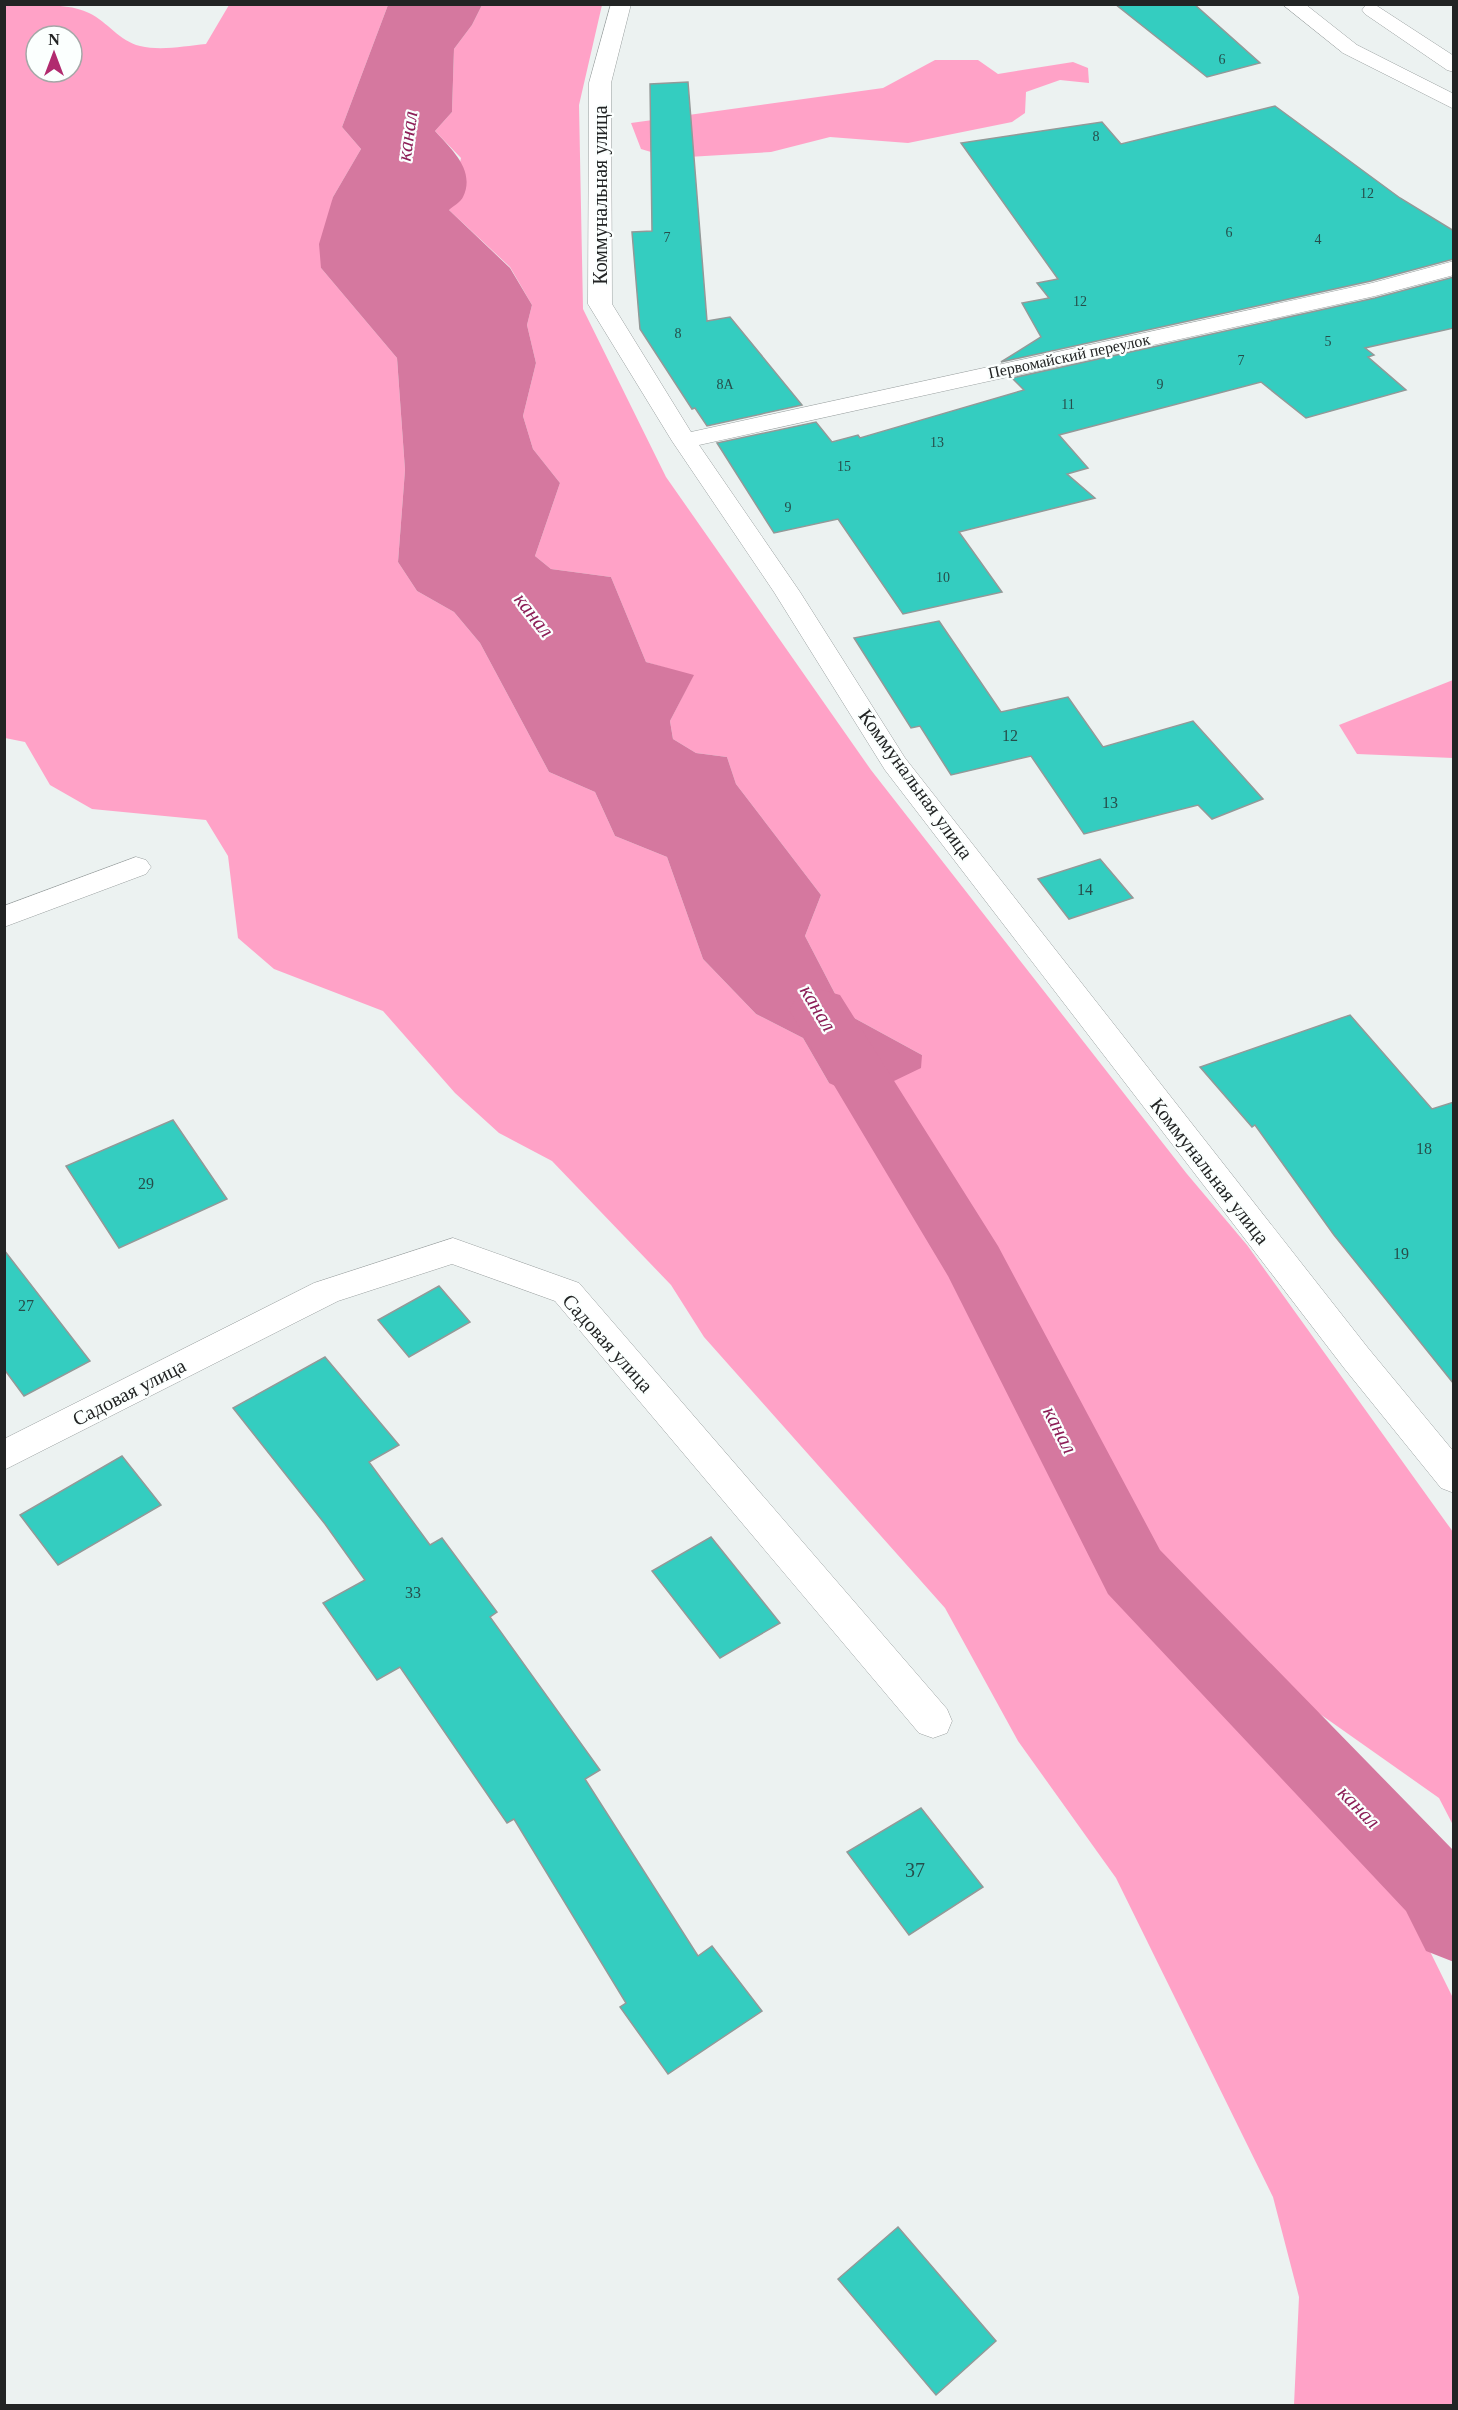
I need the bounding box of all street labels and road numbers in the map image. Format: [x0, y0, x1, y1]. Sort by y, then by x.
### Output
street label: Коммунальная улица [589, 105, 612, 285]
street label: Первомайский переулок [987, 330, 1152, 382]
street label: Коммунальная улица [854, 705, 978, 864]
street label: Коммунальная улица [1145, 1094, 1274, 1249]
street label: Садовая улица [558, 1290, 658, 1397]
street label: Садовая улица [69, 1354, 190, 1431]

